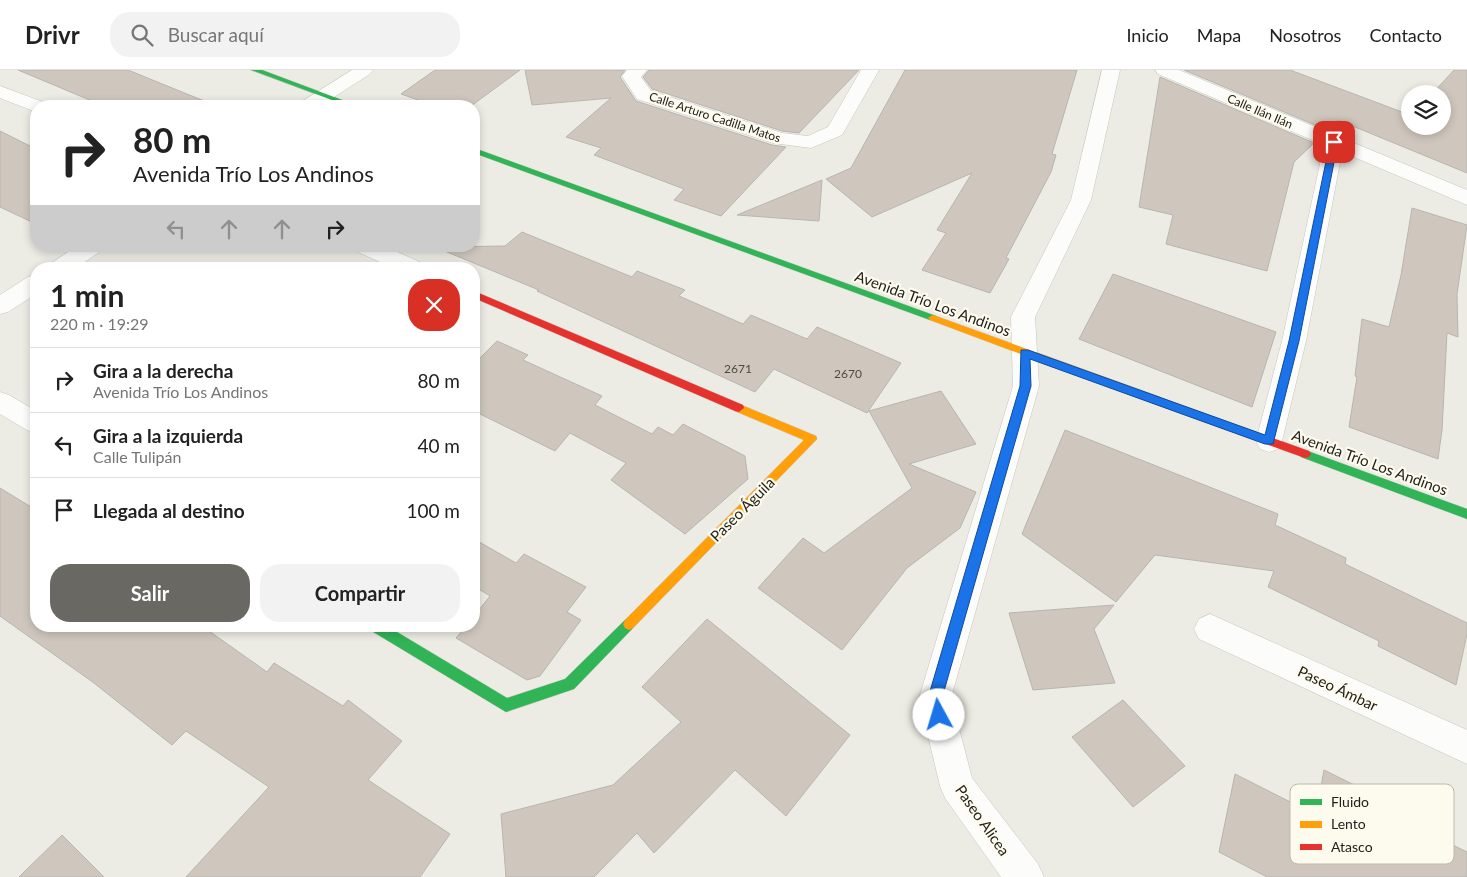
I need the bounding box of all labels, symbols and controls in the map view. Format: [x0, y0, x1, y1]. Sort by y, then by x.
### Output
search box [110, 12, 460, 57]
text: Drivr [25, 20, 80, 49]
icon: search [128, 21, 156, 49]
text: Buscar aquí [168, 23, 264, 46]
text: Inicio [1126, 24, 1169, 46]
text: Mapa [1197, 24, 1241, 46]
text: Nosotros [1269, 24, 1341, 46]
text: Contacto [1369, 24, 1442, 46]
map controls [1401, 85, 1451, 135]
button: layers [1401, 85, 1451, 135]
street label: Calle Arturo Cadilla Matos [647, 89, 783, 145]
street label: Calle Ilán Ilán [1225, 90, 1295, 132]
text: 80 m [133, 118, 211, 160]
icon: right [50, 120, 115, 185]
pin [1313, 121, 1355, 163]
icon: arrive [1320, 128, 1348, 156]
text: Avenida Trío Los Andinos [133, 160, 374, 187]
icon: left [162, 215, 190, 243]
icon: ahead [215, 215, 243, 243]
icon: ahead [268, 215, 296, 243]
icon: right [321, 215, 349, 243]
street label: Avenida Trío Los Andinos [853, 266, 1013, 340]
text: 1 min [50, 277, 124, 313]
button: close [408, 279, 460, 331]
text: 220 m · 19:29 [50, 314, 149, 333]
text: Gira a la derecha [93, 359, 233, 382]
house number: 2671 [724, 361, 752, 376]
icon: right [50, 366, 78, 394]
house number: 2670 [834, 366, 862, 381]
text: 80 m [417, 369, 460, 392]
text: Avenida Trío Los Andinos [93, 382, 268, 401]
text: Gira a la izquierda [93, 424, 243, 447]
street label: Avenida Trío Los Andinos [1290, 425, 1450, 499]
icon: left [50, 431, 78, 459]
text: 40 m [417, 434, 460, 457]
text: Calle Tulipán [93, 447, 181, 466]
street label: Paseo Águila [706, 473, 778, 545]
icon: arrive [50, 496, 78, 524]
text: Llegada al destino [93, 499, 245, 522]
text: 100 m [406, 499, 460, 522]
button: Salir [50, 564, 250, 622]
button: Compartir [260, 564, 460, 622]
street label: Paseo Ámbar [1295, 662, 1381, 715]
position arrow [912, 688, 964, 740]
street label: Paseo Alicea [952, 781, 1014, 859]
legend [1290, 784, 1454, 864]
text: Fluido [1331, 793, 1369, 810]
text: Lento [1331, 815, 1366, 832]
text: Atasco [1331, 838, 1373, 855]

